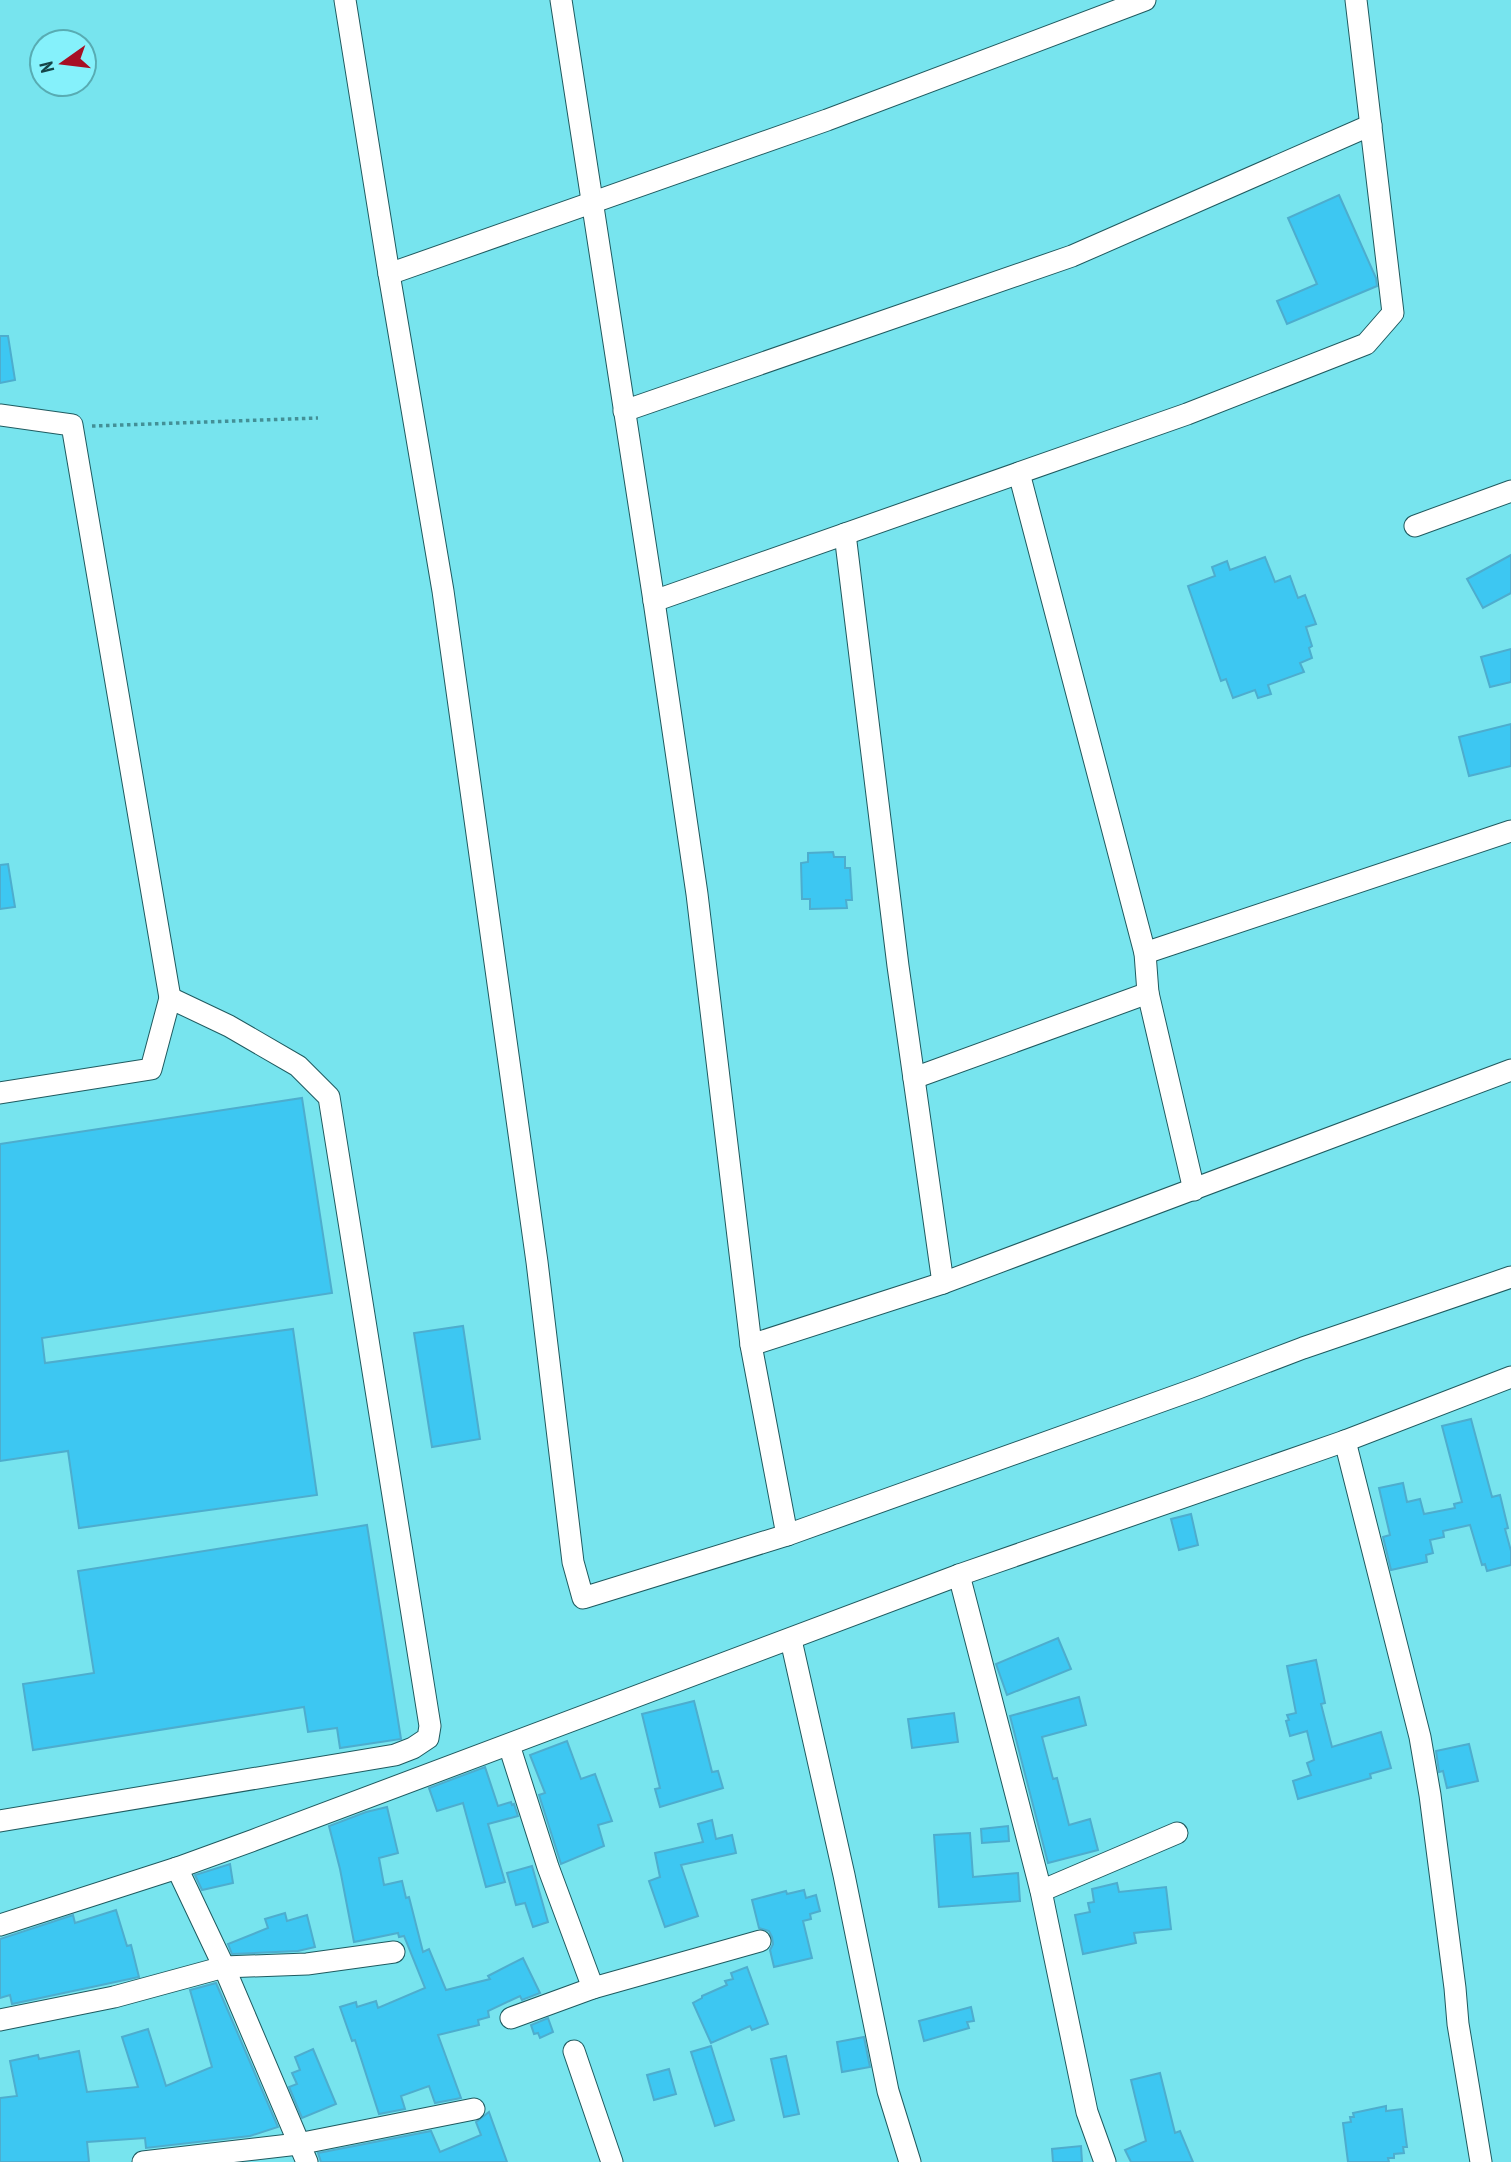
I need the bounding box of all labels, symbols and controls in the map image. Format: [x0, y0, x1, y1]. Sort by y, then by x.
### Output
north arrow [28, 28, 98, 98]
text: N [34, 59, 59, 75]

